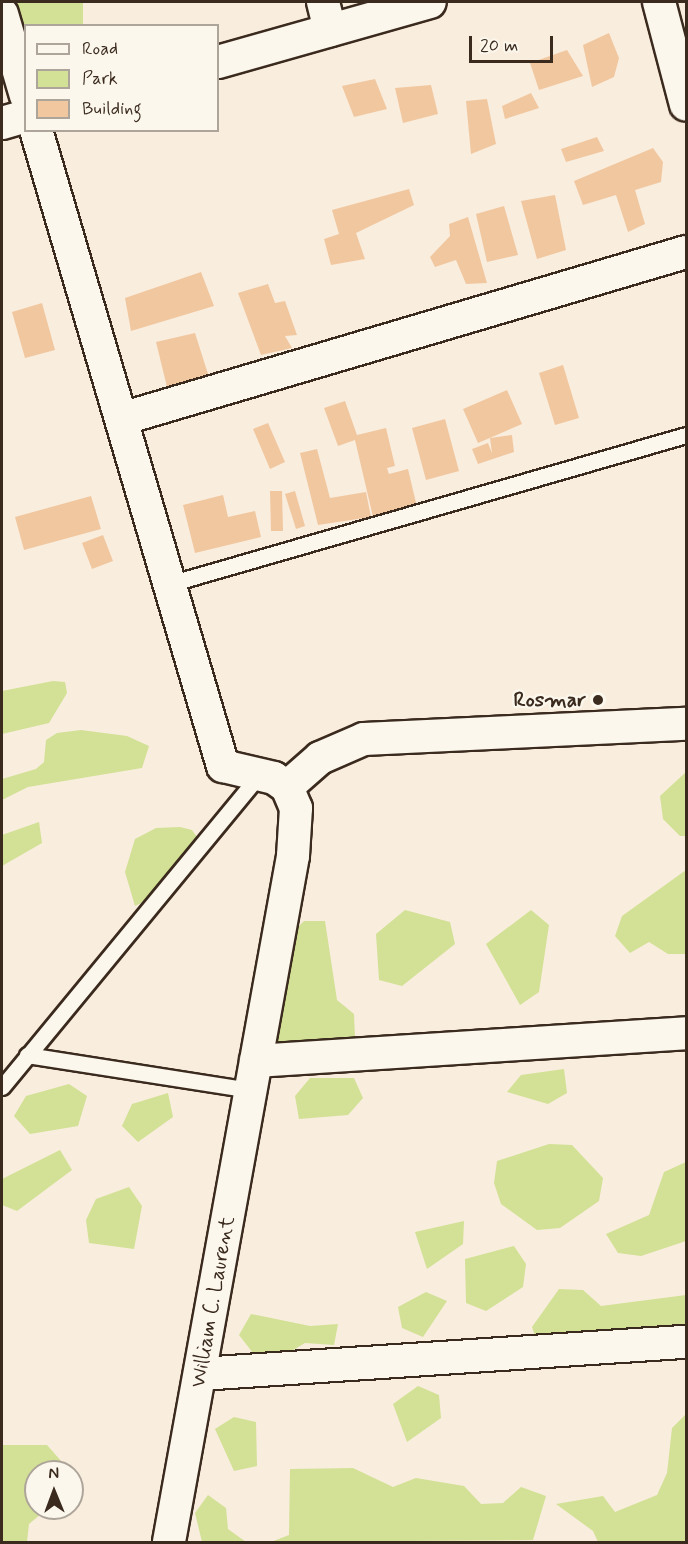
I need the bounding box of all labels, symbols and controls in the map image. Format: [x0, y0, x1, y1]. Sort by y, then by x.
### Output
legend [24, 24, 219, 132]
scale bar [472, 24, 556, 62]
text: 20 m [480, 34, 518, 58]
text: Road [82, 37, 118, 61]
text: Park [82, 67, 118, 91]
text: Building [82, 97, 142, 121]
place label: Rosmar [514, 687, 586, 713]
marker: Rosmar [591, 693, 605, 707]
street label: William C. Laurent [185, 1213, 241, 1391]
north arrow [24, 1460, 84, 1520]
text: N [48, 1463, 59, 1484]

